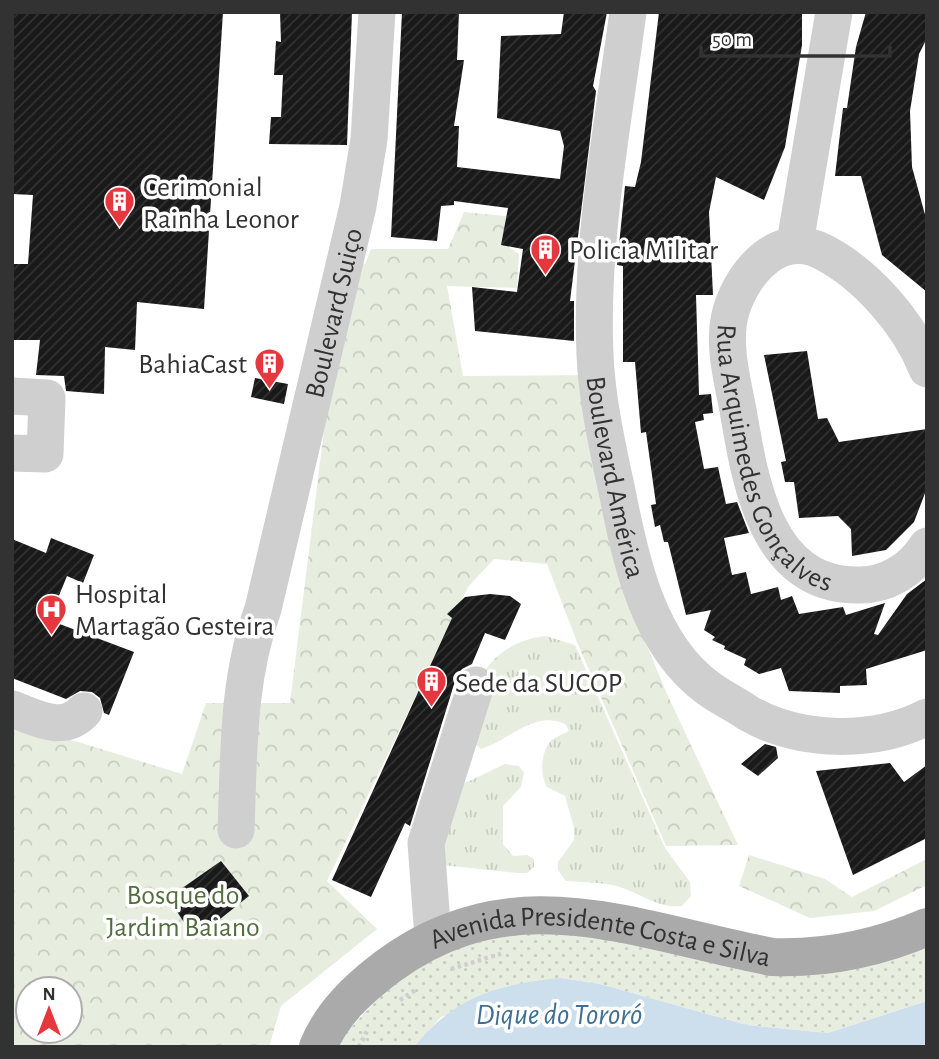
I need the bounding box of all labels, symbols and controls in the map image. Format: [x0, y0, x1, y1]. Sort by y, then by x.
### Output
scale bar [701, 14, 890, 58]
text: 50 m [712, 29, 752, 50]
place label: Cerimonial Rainha Leonor [143, 174, 299, 234]
building icon: Cerimonial Rainha Leonor [103, 185, 137, 229]
street label: Boulevard Suiço [301, 226, 368, 401]
building icon: Policia Militar [529, 232, 563, 276]
place label: Policia Militar [569, 237, 718, 265]
street label: Rua Arquimedes Gonçalves [711, 323, 835, 597]
building icon: BahiaCast [253, 346, 287, 390]
place label: BahiaCast [138, 351, 247, 379]
street label: Boulevard América [581, 375, 649, 582]
place label: Hospital Martagão Gesteira [75, 581, 274, 641]
hospital icon: Hospital Martagão Gesteira [35, 592, 69, 636]
building icon: Sede da SUCOP [415, 665, 449, 709]
place label: Sede da SUCOP [455, 670, 622, 698]
park label: Bosque do Jardim Baiano [106, 882, 260, 942]
street label: Avenida Presidente Costa e Silva [425, 903, 773, 972]
north arrow [14, 975, 84, 1045]
text: N [42, 985, 56, 1004]
water label: Dique do Tororó [476, 1000, 642, 1030]

